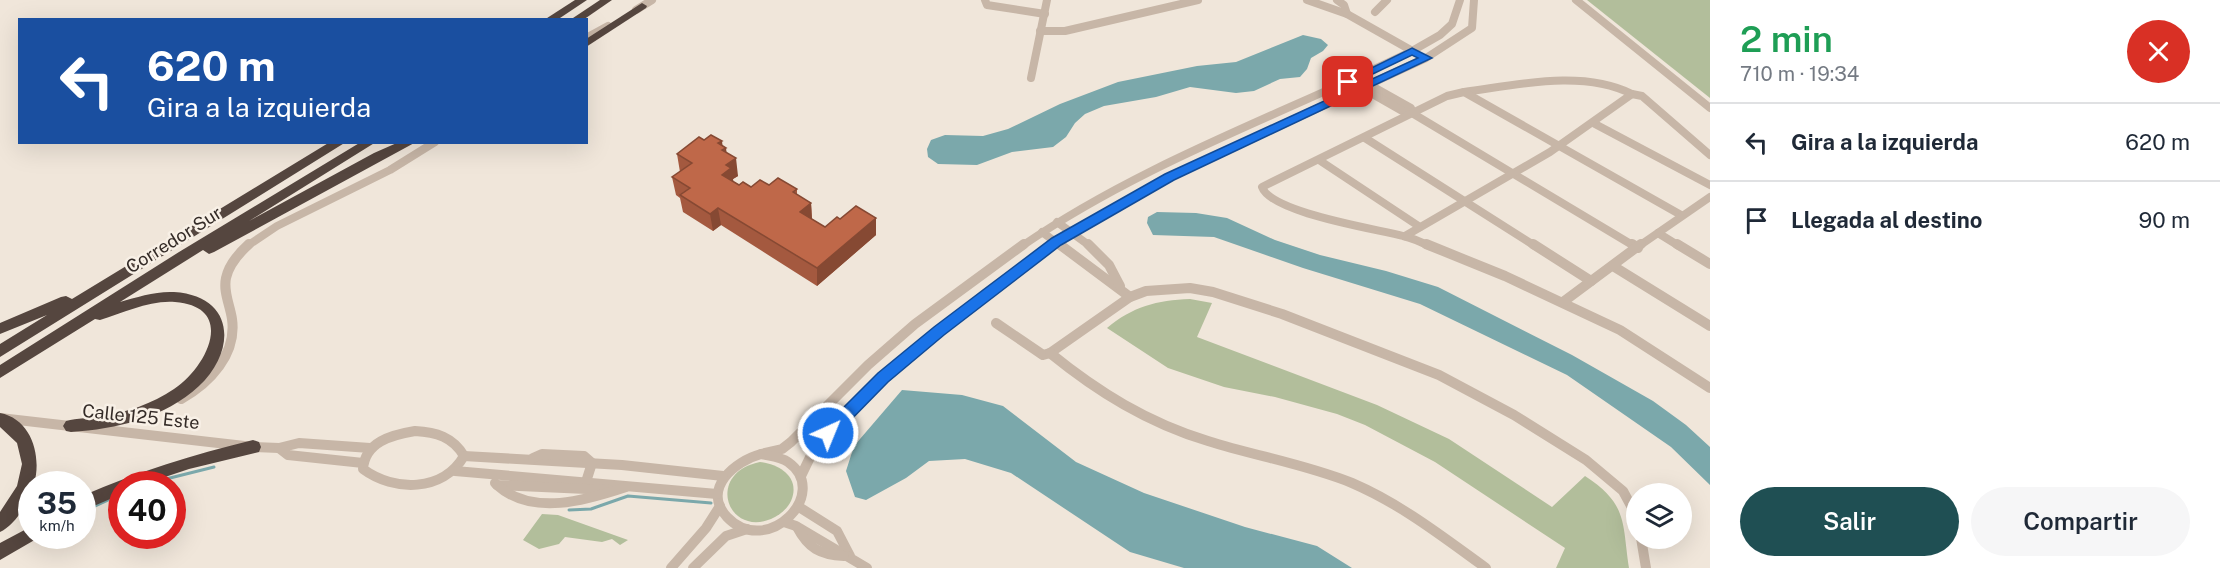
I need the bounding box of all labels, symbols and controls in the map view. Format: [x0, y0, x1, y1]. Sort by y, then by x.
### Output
text: 2 min [1740, 18, 1833, 60]
button: close [2127, 20, 2190, 83]
text: 620 m [147, 41, 276, 90]
icon: left [48, 42, 126, 120]
pin [1322, 56, 1373, 107]
text: 710 m · 19:34 [1740, 62, 1859, 86]
icon: arrive [1331, 65, 1364, 98]
text: Gira a la izquierda [147, 91, 371, 123]
icon: left [1740, 126, 1773, 159]
text: Gira a la izquierda [1791, 129, 1978, 155]
text: 620 m [2125, 129, 2190, 155]
street label: Corredor Sur [122, 202, 225, 277]
icon: arrive [1740, 204, 1773, 237]
text: Llegada al destino [1791, 207, 1982, 233]
text: 90 m [2139, 207, 2190, 233]
street label: Calle 125 Este [81, 400, 201, 433]
position arrow [796, 401, 860, 465]
speed limit sign: 40 [108, 471, 186, 549]
map controls [1626, 483, 1692, 549]
button: layers [1626, 483, 1692, 549]
text: 35 [37, 485, 77, 521]
button: Salir [1740, 487, 1959, 556]
button: Compartir [1971, 487, 2190, 556]
text: km/h [39, 517, 75, 534]

